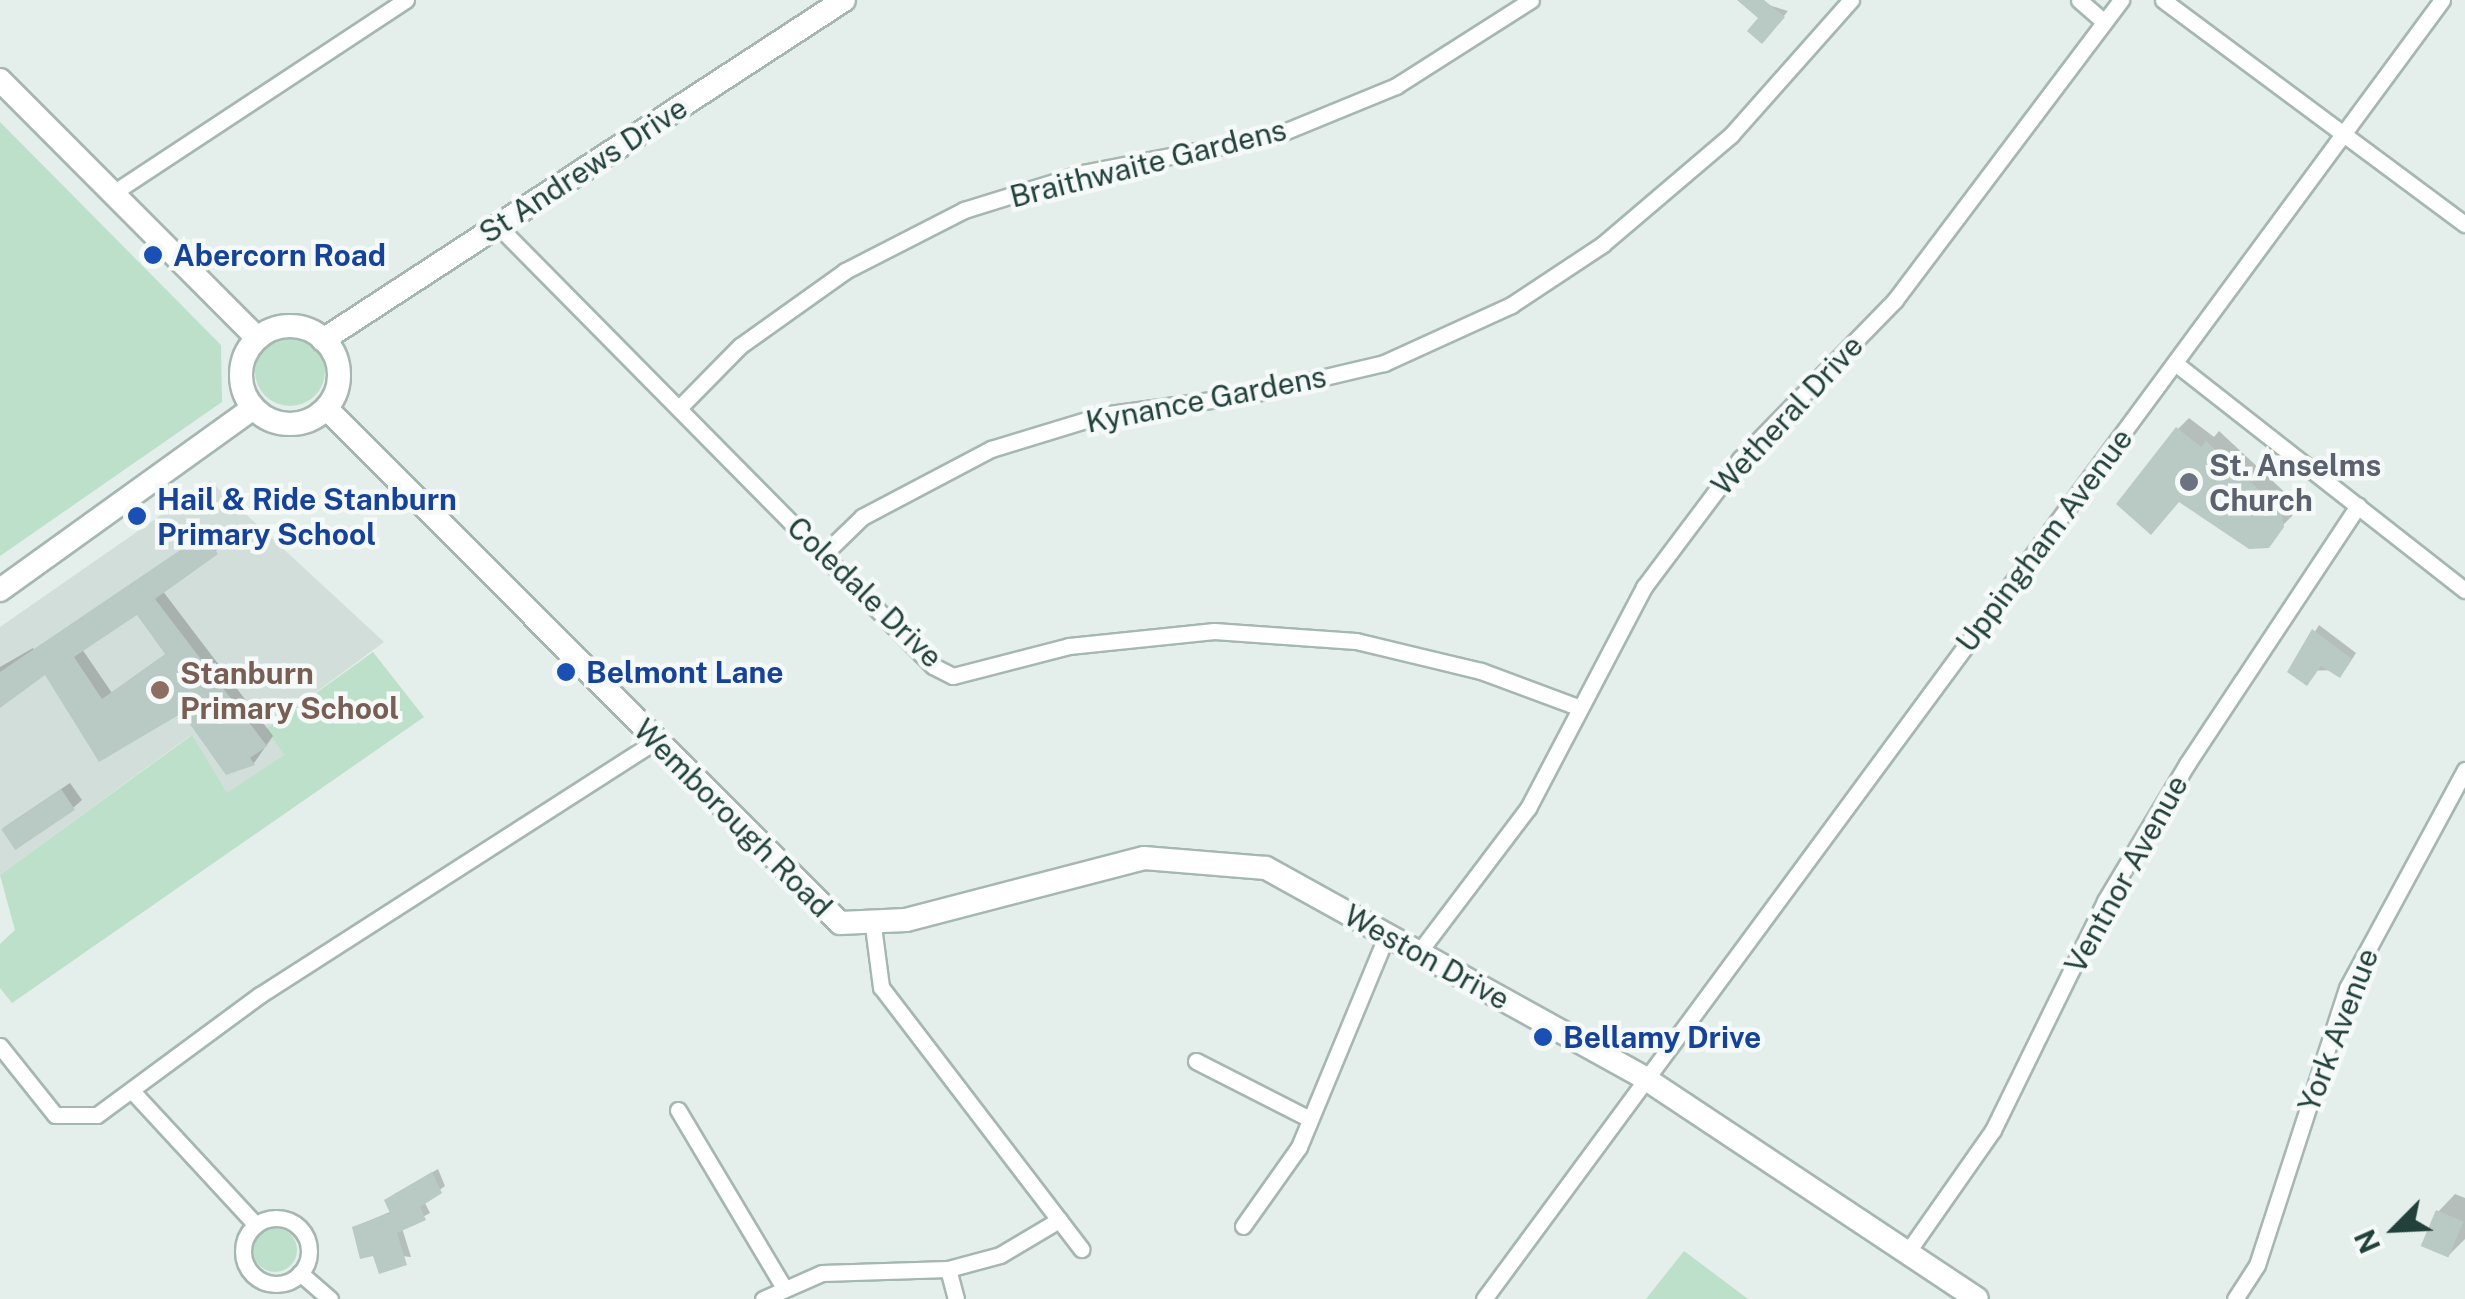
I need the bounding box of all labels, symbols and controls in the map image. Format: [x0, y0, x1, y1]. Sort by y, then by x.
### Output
street label: St Andrews Drive [472, 89, 694, 251]
street label: Braithwaite Gardens [1006, 111, 1290, 215]
place label: Abercorn Road [173, 237, 386, 273]
marker: Abercorn Road [142, 244, 164, 266]
street label: Wetheral Drive [1704, 328, 1870, 502]
street label: Kynance Gardens [1083, 358, 1329, 440]
street label: Uppingham Avenue [1948, 421, 2140, 659]
place label: St. Anselms Church [2209, 447, 2381, 518]
marker: St. Anselms Church [2178, 471, 2200, 493]
place label: Hail & Ride Stanburn Primary School [157, 481, 457, 552]
marker: Hail & Ride Stanburn Primary School [126, 505, 148, 527]
street label: Coledale Drive [780, 509, 950, 675]
place label: Belmont Lane [586, 654, 784, 690]
place label: Stanburn Primary School [180, 655, 399, 726]
marker: Belmont Lane [555, 661, 577, 683]
marker: Stanburn Primary School [149, 679, 171, 701]
street label: Wemborough Road [627, 712, 839, 924]
street label: Ventnor Avenue [2057, 769, 2195, 979]
street label: Weston Drive [1338, 897, 1516, 1017]
street label: York Avenue [2290, 943, 2386, 1117]
place label: Bellamy Drive [1563, 1019, 1762, 1055]
marker: Bellamy Drive [1532, 1026, 1554, 1048]
north arrow [2345, 1179, 2445, 1279]
text: N [2348, 1225, 2387, 1258]

